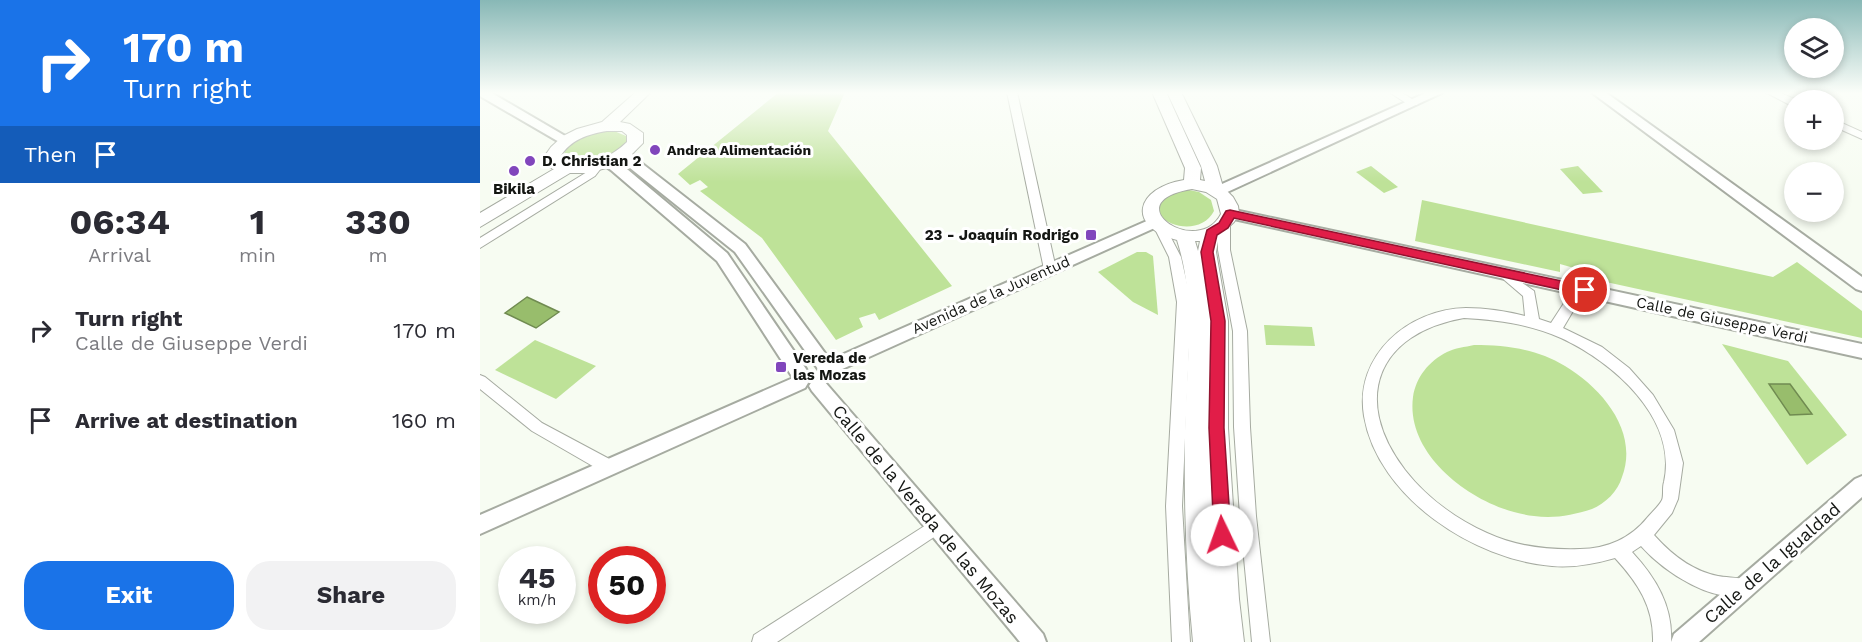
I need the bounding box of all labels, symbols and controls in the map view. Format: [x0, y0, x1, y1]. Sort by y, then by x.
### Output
map controls [1784, 18, 1844, 222]
button: layers [1784, 18, 1844, 78]
text: 170 m [123, 23, 244, 72]
icon: right [24, 24, 102, 102]
text: Turn right [123, 73, 252, 105]
button: + [1784, 90, 1844, 150]
icon: arrive [89, 138, 122, 171]
text: Then [24, 142, 77, 167]
place label: Andrea Alimentación [667, 142, 811, 158]
marker: Andrea Alimentación [648, 143, 662, 157]
place label: D. Christian 2 [542, 152, 642, 170]
marker: D. Christian 2 [523, 154, 537, 168]
button: − [1784, 162, 1844, 222]
marker: Bikila [507, 164, 521, 178]
place label: Bikila [493, 180, 535, 198]
text: 06:34 [69, 201, 170, 243]
text: 1 [250, 201, 265, 243]
text: 330 [345, 201, 411, 243]
place label: 23 - Joaquín Rodrigo [925, 226, 1079, 244]
marker: 23 - Joaquín Rodrigo [1084, 228, 1098, 242]
text: Arrival [88, 243, 151, 267]
text: min [239, 243, 276, 267]
text: m [368, 243, 387, 267]
street label: Avenida de la Juventud [909, 252, 1073, 338]
pin [1559, 264, 1610, 315]
icon: arrive [1568, 273, 1601, 306]
street label: Calle de Giuseppe Verdi [1635, 293, 1809, 347]
text: Turn right [75, 306, 182, 331]
icon: right [24, 314, 57, 347]
text: 170 m [393, 318, 456, 343]
text: Calle de Giuseppe Verdi [75, 331, 308, 355]
place label: Vereda de las Mozas [793, 349, 867, 384]
marker: Vereda de las Mozas [774, 360, 788, 374]
street label: Calle de la Vereda de las Mozas [828, 400, 1024, 628]
icon: arrive [24, 404, 57, 437]
text: Arrive at destination [75, 408, 298, 433]
text: 160 m [392, 408, 456, 433]
street label: Calle de la Igualdad [1700, 498, 1844, 628]
position arrow [1190, 503, 1254, 567]
speed limit sign: 50 [588, 546, 666, 624]
text: 45 [519, 560, 555, 595]
button: Exit [24, 561, 234, 630]
button: Share [246, 561, 456, 630]
text: km/h [518, 591, 556, 609]

